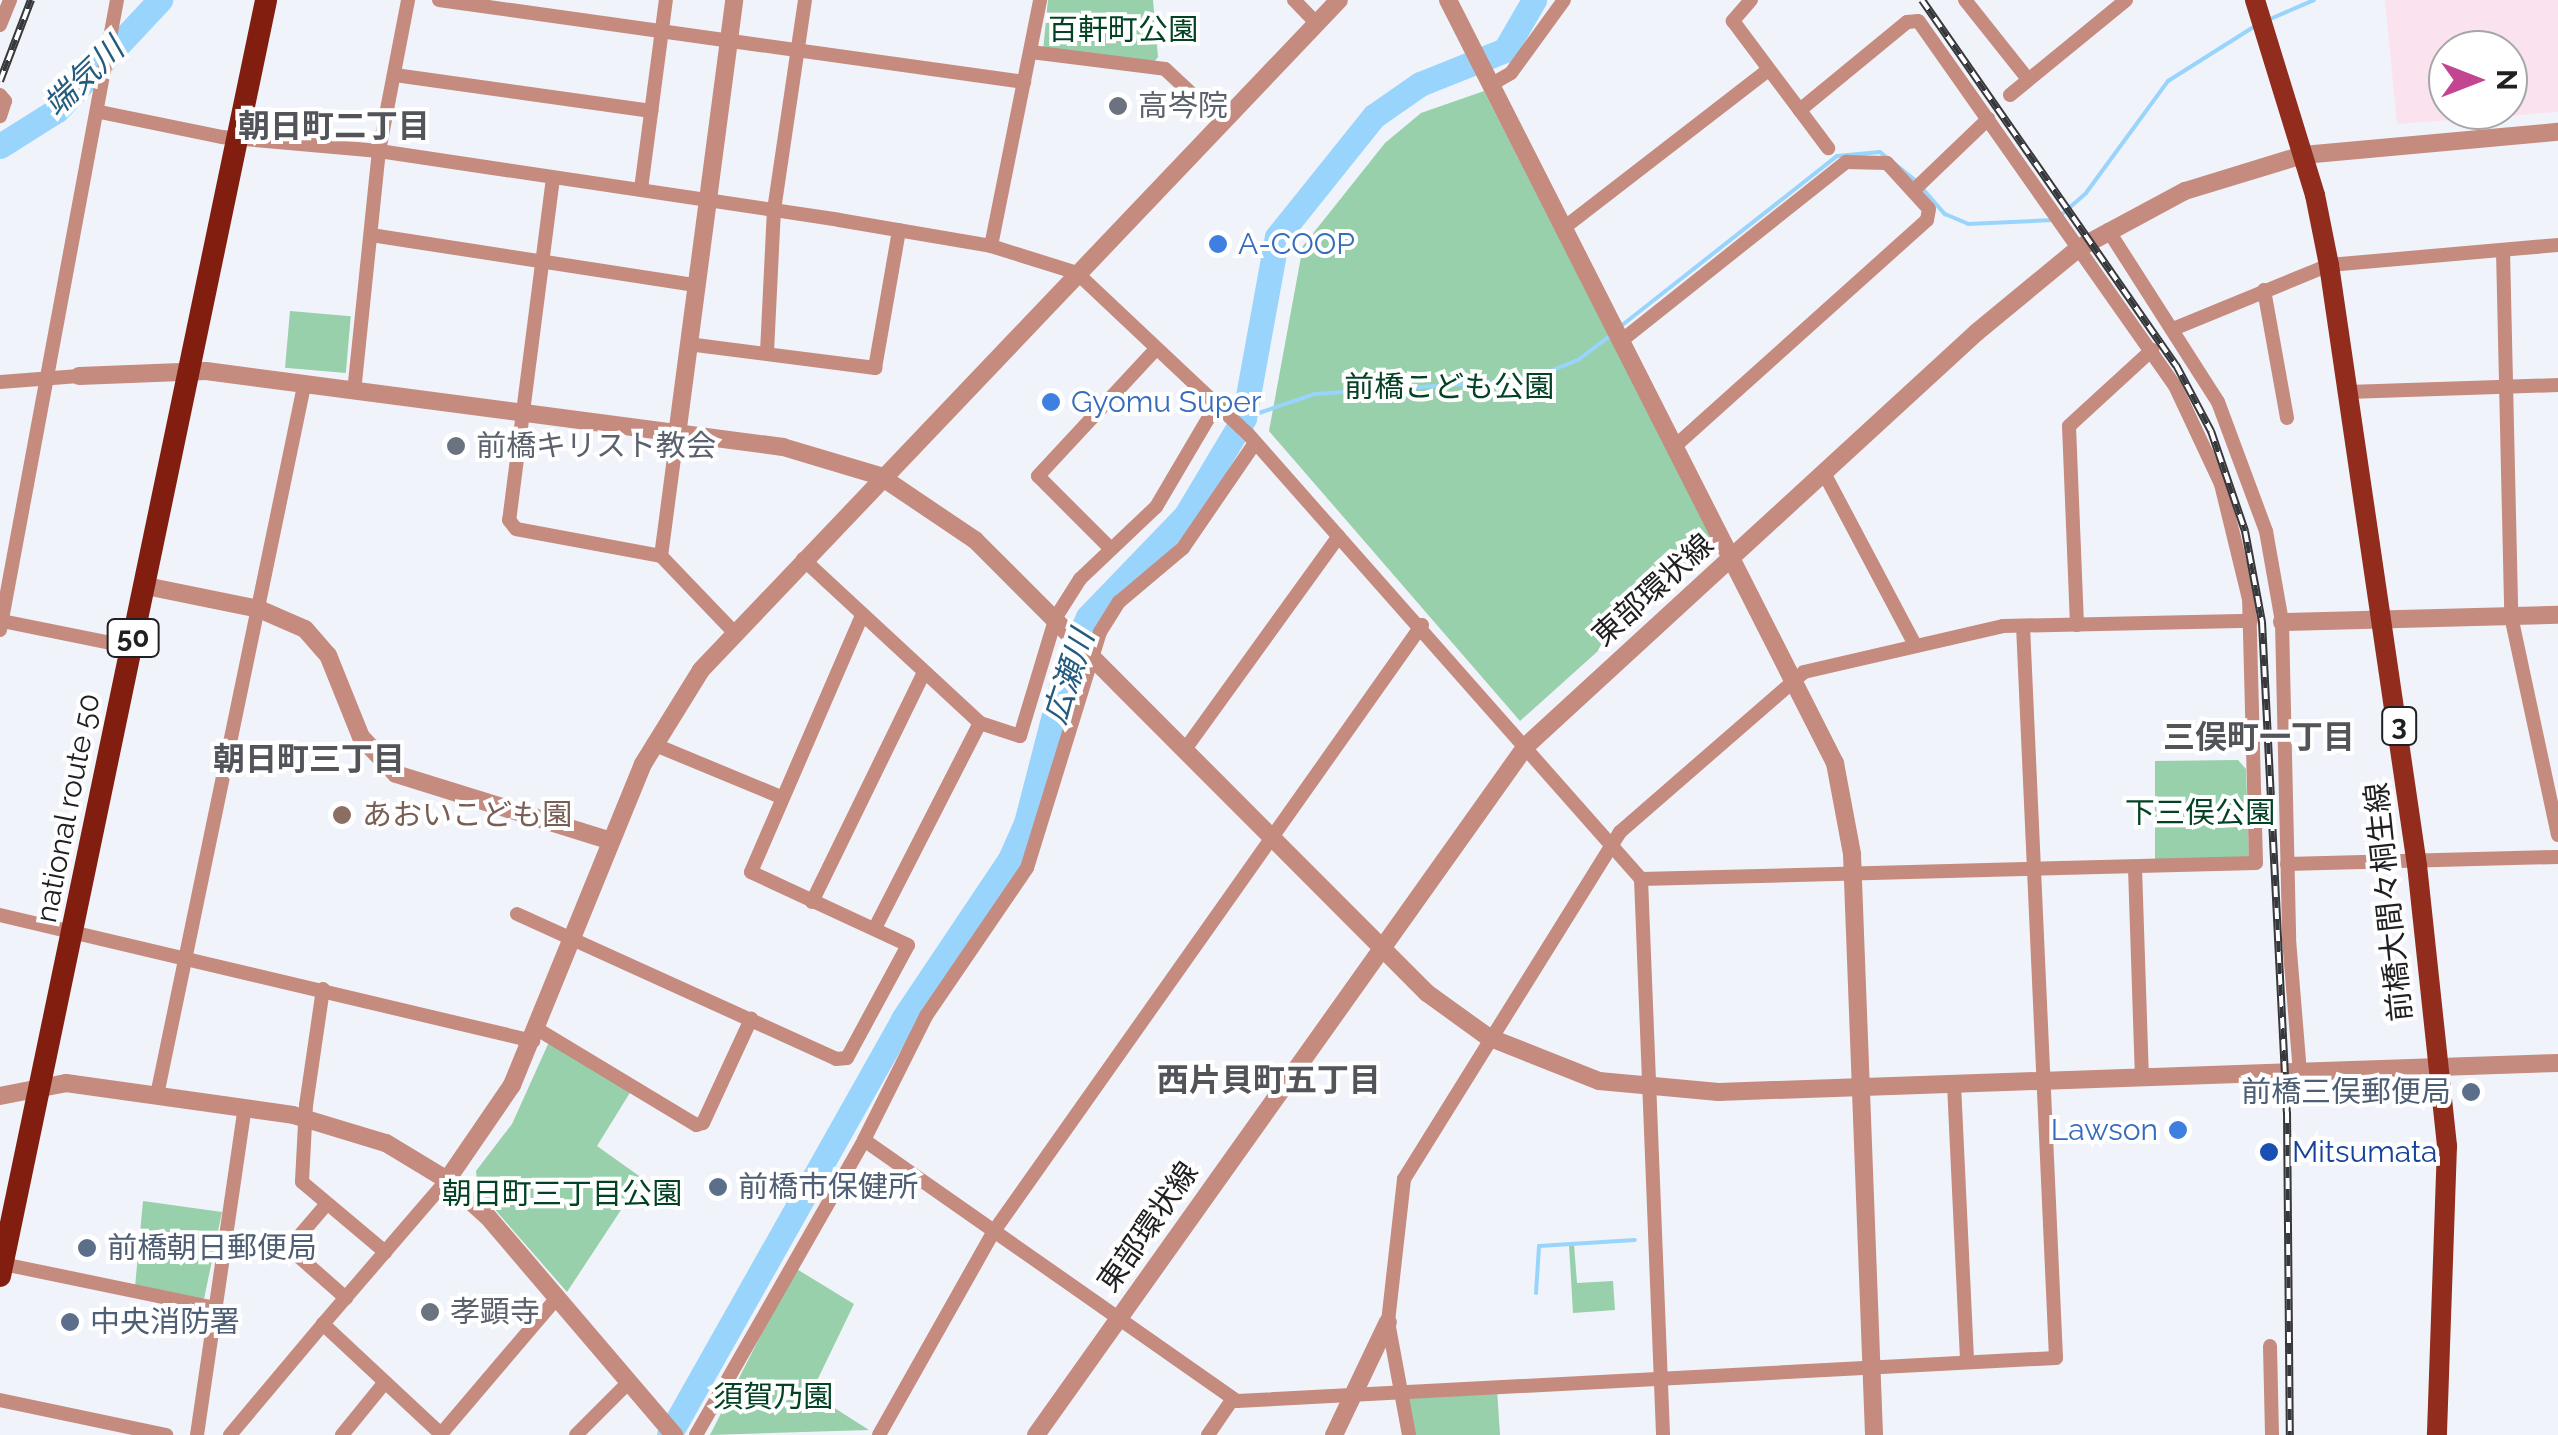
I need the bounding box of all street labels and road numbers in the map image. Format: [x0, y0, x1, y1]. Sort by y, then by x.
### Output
street label: 東部環状線 [1585, 526, 1721, 654]
road number: 50 [106, 615, 160, 661]
street label: national route 50 [28, 690, 108, 926]
road number: 3 [2379, 703, 2419, 749]
street label: 前橋大間々桐生線 [2359, 781, 2419, 1023]
street label: 東部環状線 [1090, 1155, 1206, 1299]

